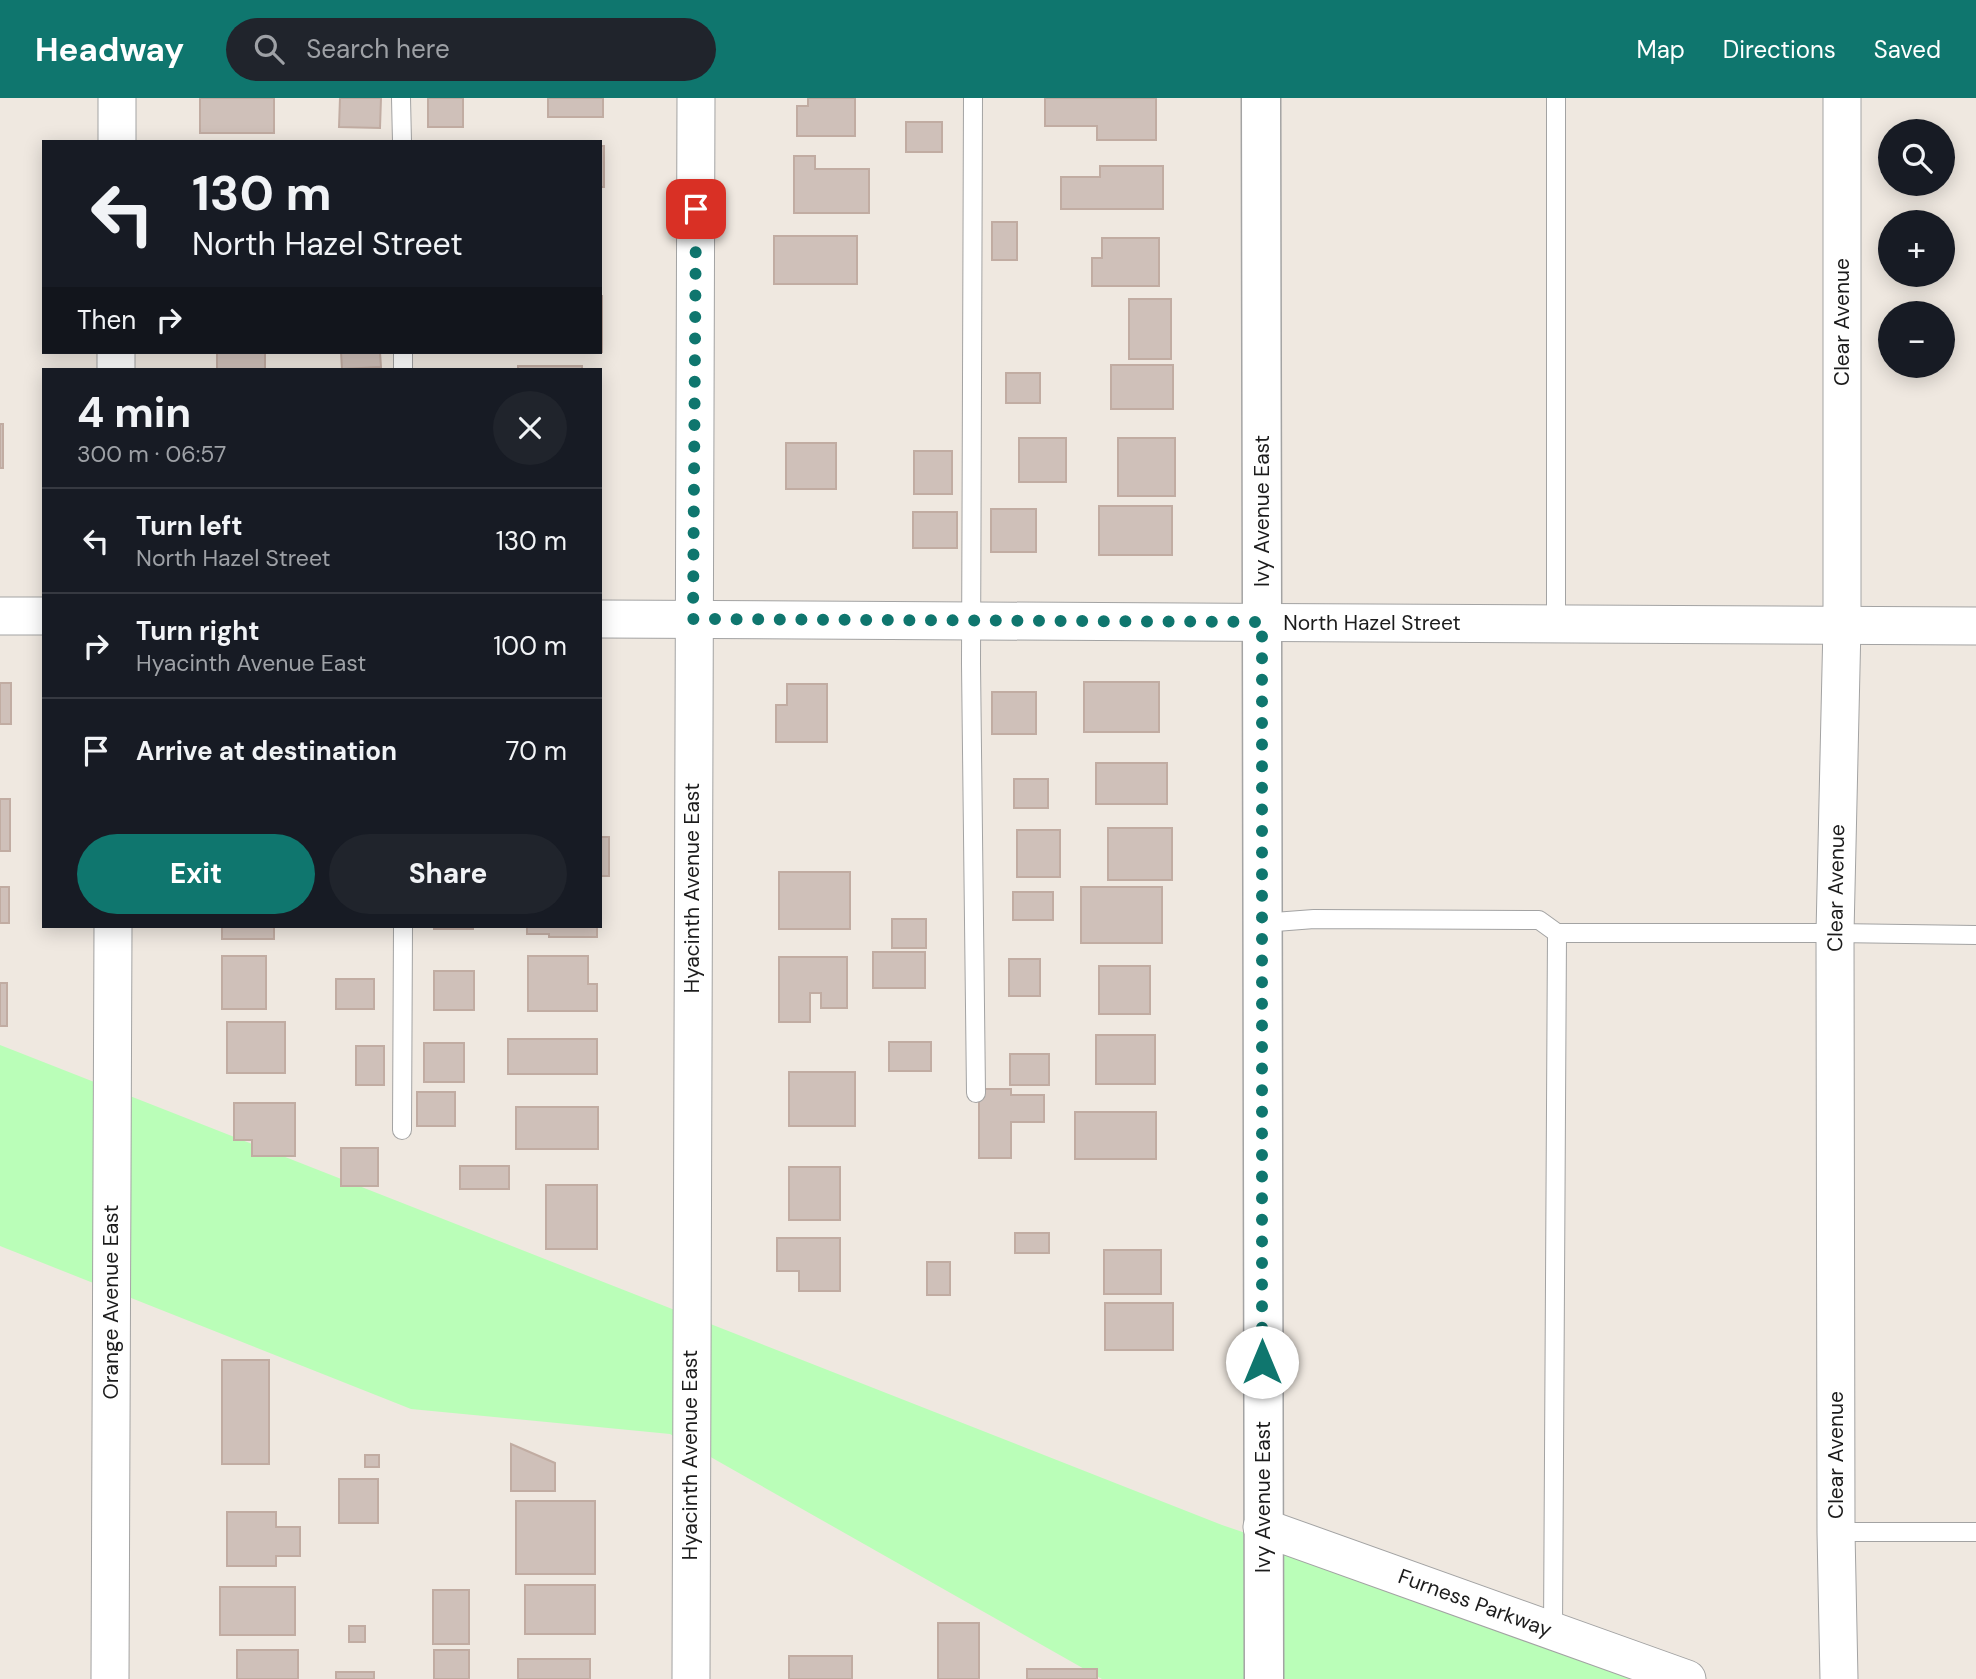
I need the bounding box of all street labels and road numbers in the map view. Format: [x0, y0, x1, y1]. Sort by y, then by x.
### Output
street label: Clear Avenue [1828, 258, 1856, 386]
street label: Ivy Avenue East [1248, 435, 1276, 587]
street label: North Hazel Street [1283, 609, 1461, 637]
street label: Hyacinth Avenue East [678, 783, 706, 993]
street label: Clear Avenue [1821, 824, 1851, 952]
street label: Orange Avenue East [97, 1205, 125, 1399]
street label: Hyacinth Avenue East [676, 1350, 704, 1560]
street label: Clear Avenue [1822, 1391, 1850, 1519]
street label: Ivy Avenue East [1249, 1421, 1277, 1573]
street label: Furness Parkway [1394, 1562, 1556, 1644]

